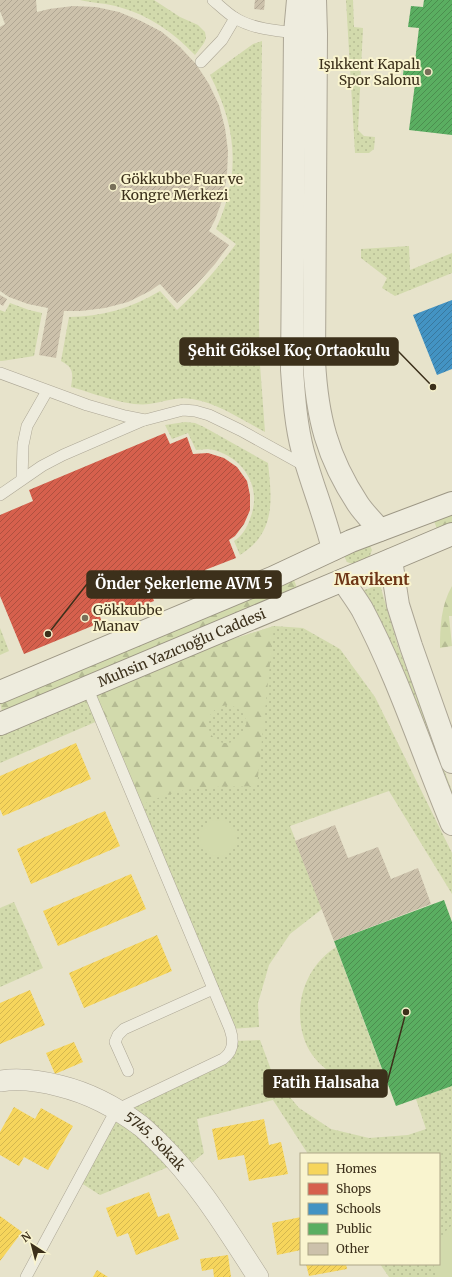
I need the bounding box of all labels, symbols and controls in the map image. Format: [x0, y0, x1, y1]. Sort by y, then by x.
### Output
place label: Işıkkent Kapalı Spor Salonu [319, 55, 420, 89]
marker: Işıkkent Kapalı Spor Salonu [423, 67, 433, 77]
place label: Gökkubbe Fuar ve Kongre Merkezi [121, 170, 243, 204]
marker: Gökkubbe Fuar ve Kongre Merkezi [108, 182, 118, 192]
callout: Şehit Göksel Koç Ortaokulu [180, 338, 398, 365]
text: Şehit Göksel Koç Ortaokulu [188, 341, 391, 360]
district label: Mavikent [334, 569, 410, 589]
callout: Önder Şekerleme AVM 5 [87, 571, 281, 598]
text: Önder Şekerleme AVM 5 [95, 573, 273, 593]
place label: Gökkubbe Manav [93, 601, 162, 635]
street label: Muhsin Yazıcıoğlu Caddesi [95, 604, 269, 691]
marker: Gökkubbe Manav [80, 613, 90, 623]
callout: Fatih Halısaha [264, 1070, 387, 1097]
text: Fatih Halısaha [273, 1073, 380, 1092]
street label: 5745. Sokak [121, 1108, 189, 1174]
legend [300, 1153, 440, 1265]
text: Homes [336, 1161, 377, 1176]
text: Shops [336, 1181, 371, 1196]
text: Schools [336, 1201, 381, 1216]
text: Public [336, 1221, 372, 1236]
north arrow [12, 1225, 52, 1265]
text: N [18, 1229, 34, 1245]
text: Other [336, 1241, 370, 1256]

